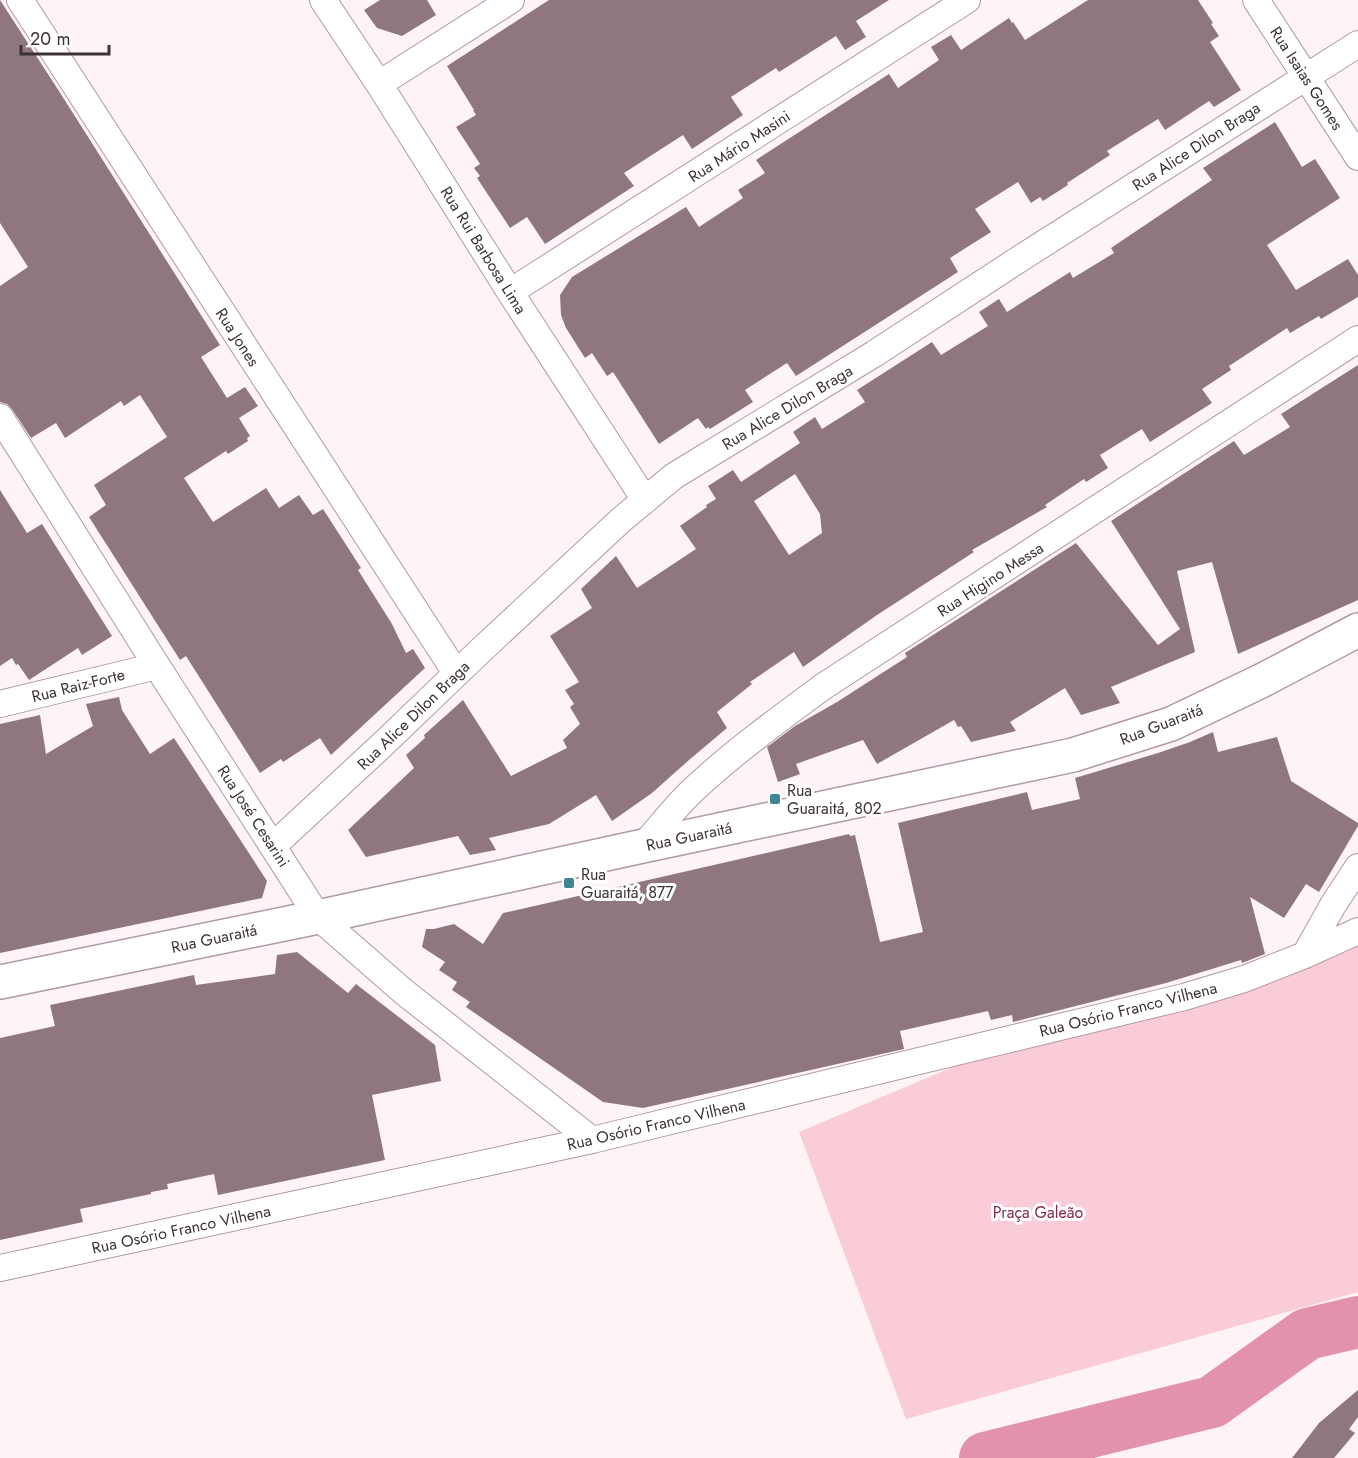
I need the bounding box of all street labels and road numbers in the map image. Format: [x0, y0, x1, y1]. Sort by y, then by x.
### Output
street label: Rua Isaias Gomes [1264, 22, 1349, 135]
street label: Rua Alice Dilon Braga [1128, 96, 1265, 197]
street label: Rua Mário Masini [684, 105, 795, 188]
street label: Rua Rui Barbosa Lima [435, 182, 532, 319]
street label: Rua Jones [210, 304, 265, 371]
street label: Rua Alice Dilon Braga [718, 359, 857, 456]
street label: Rua Higino Messa [933, 536, 1048, 622]
street label: Rua Alice Dilon Braga [352, 655, 475, 775]
street label: Rua Raiz-Forte [29, 663, 127, 708]
street label: Rua Guaraitá [1116, 698, 1206, 751]
street label: Rua José Cesarini [212, 761, 295, 872]
street label: Rua Guaraitá [644, 816, 734, 857]
street label: Rua Guaraitá [169, 918, 259, 959]
street label: Rua Osório Franco Vilhena [1037, 976, 1219, 1043]
street label: Rua Osório Franco Vilhena [565, 1093, 748, 1156]
street label: Rua Osório Franco Vilhena [89, 1199, 273, 1260]

